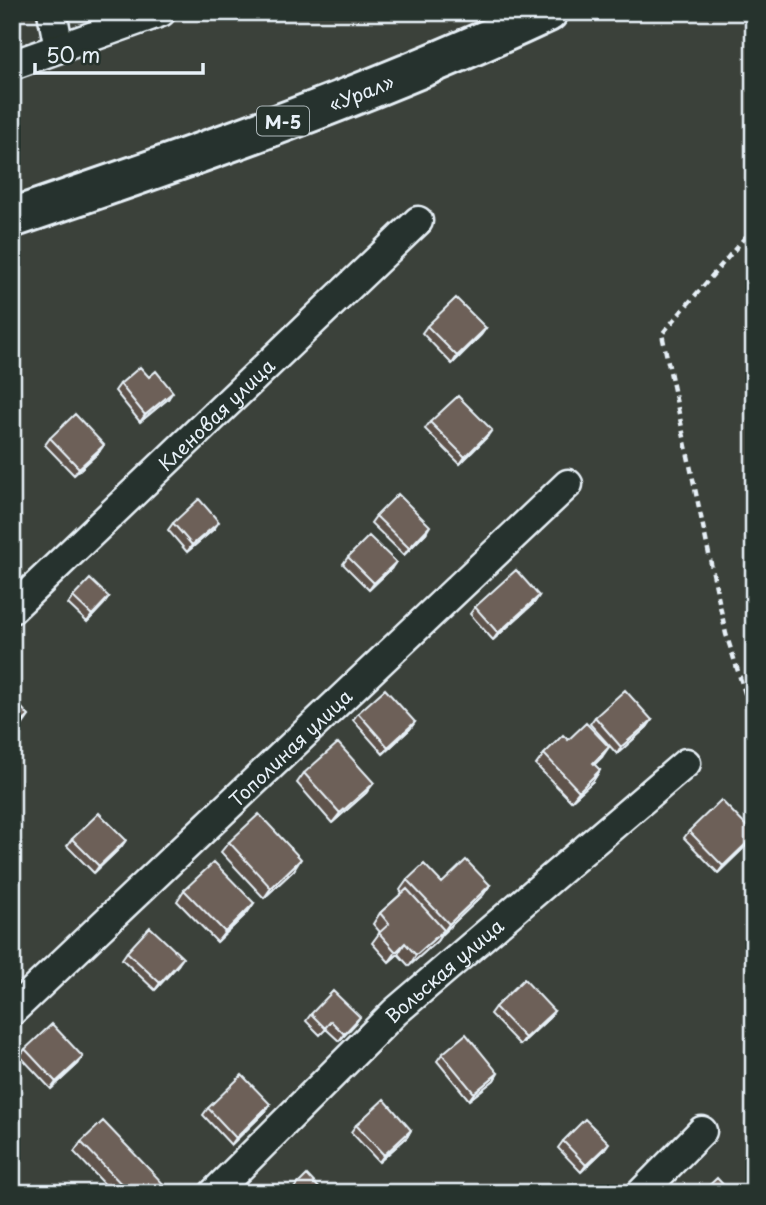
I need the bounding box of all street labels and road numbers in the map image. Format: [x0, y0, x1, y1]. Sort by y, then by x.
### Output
street label: «Урал» [324, 67, 398, 118]
road number: М-5 [257, 106, 309, 136]
street label: Кленовая улица [151, 351, 281, 477]
street label: Тополиная улица [222, 682, 358, 813]
street label: Вольская улица [378, 911, 509, 1029]

